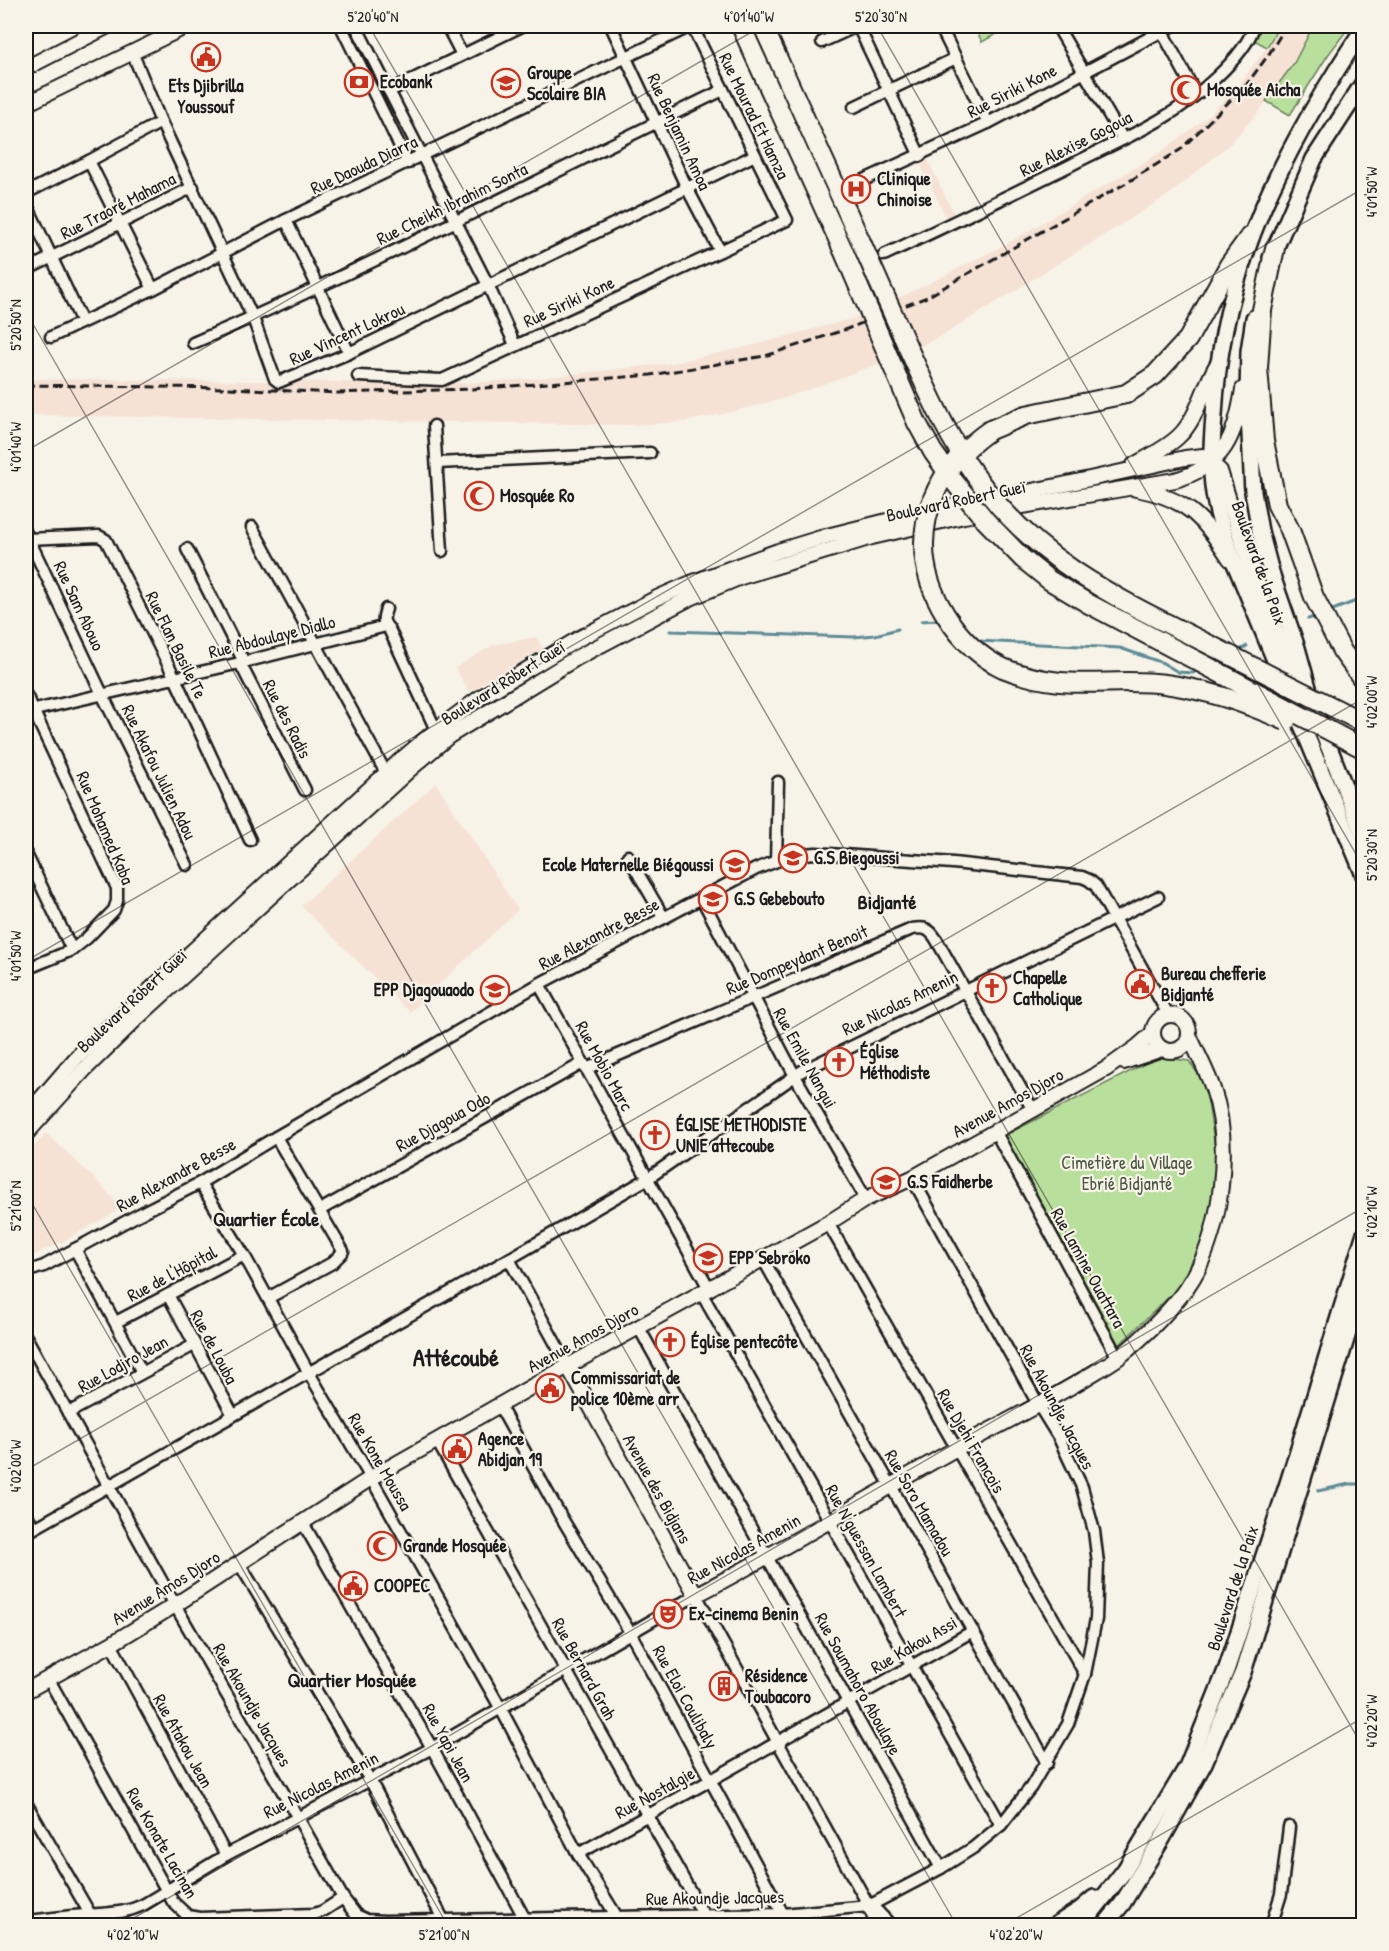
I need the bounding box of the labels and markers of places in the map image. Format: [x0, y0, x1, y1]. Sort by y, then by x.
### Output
public building icon: Ets Djibrilla Youssouf [190, 41, 222, 73]
place label: Groupe Scolaire BIA [527, 60, 606, 106]
bank icon: Ecobank [343, 66, 375, 98]
school or university icon: Groupe Scolaire BIA [490, 67, 522, 99]
place label: Ecobank [380, 69, 433, 94]
place label: Ets Djibrilla Youssouf [168, 73, 245, 119]
mosque icon: Mosquée Aicha [1170, 74, 1202, 106]
place label: Mosquée Aicha [1207, 77, 1301, 103]
place label: Clinique Chinoise [877, 166, 933, 212]
hospital icon: Clinique Chinoise [840, 173, 872, 205]
mosque icon: Mosquée Ro [463, 480, 495, 512]
place label: Mosquée Ro [500, 483, 575, 509]
school or university icon: G.S Biegoussi [777, 842, 809, 874]
place label: G.S Biegoussi [814, 845, 900, 871]
school or university icon: Ecole Maternelle Biégoussi [719, 849, 751, 881]
place label: Ecole Maternelle Biégoussi [543, 852, 714, 878]
school or university icon: G.S Gebebouto [697, 883, 729, 915]
place label: G.S Gebebouto [734, 886, 825, 911]
place label: Bureau chefferie Bidjanté [1161, 961, 1267, 1007]
place label: Chapelle Catholique [1013, 965, 1083, 1012]
public building icon: Bureau chefferie Bidjanté [1124, 968, 1156, 1000]
church icon: Chapelle Catholique [976, 972, 1008, 1004]
school or university icon: EPP Djagouaodo [479, 974, 511, 1006]
place label: EPP Djagouaodo [374, 977, 475, 1003]
place label: Église Méthodiste [860, 1039, 931, 1085]
church icon: Église Méthodiste [823, 1046, 855, 1078]
place label: ÉGLISE METHODISTE UNIE attecoube [676, 1112, 808, 1158]
church icon: ÉGLISE METHODISTE UNIE attecoube [639, 1119, 671, 1151]
school or university icon: G.S Faidherbe [870, 1166, 902, 1198]
place label: G.S Faidherbe [907, 1169, 994, 1194]
school or university icon: EPP Sebroko [692, 1242, 724, 1274]
place label: EPP Sebroko [729, 1245, 811, 1270]
church icon: Église pentecôte [654, 1326, 686, 1358]
place label: Église pentecôte [691, 1329, 799, 1355]
place label: Commissariat de police 10ème arr [571, 1365, 681, 1412]
public building icon: Commissariat de police 10ème arr [534, 1372, 566, 1404]
place label: Agence Abidjan 19 [478, 1426, 542, 1472]
public building icon: Agence Abidjan 19 [441, 1433, 473, 1465]
mosque icon: Grande Mosquée [366, 1530, 398, 1562]
place label: Grande Mosquée [403, 1533, 508, 1559]
public building icon: COOPEC [337, 1570, 369, 1602]
place label: COOPEC [374, 1573, 430, 1598]
theatre icon: Ex-cinema Benin [652, 1598, 684, 1630]
place label: Ex-cinema Benin [689, 1601, 799, 1626]
place label: Résidence Toubacoro [744, 1663, 812, 1709]
building icon: Résidence Toubacoro [708, 1670, 740, 1702]

